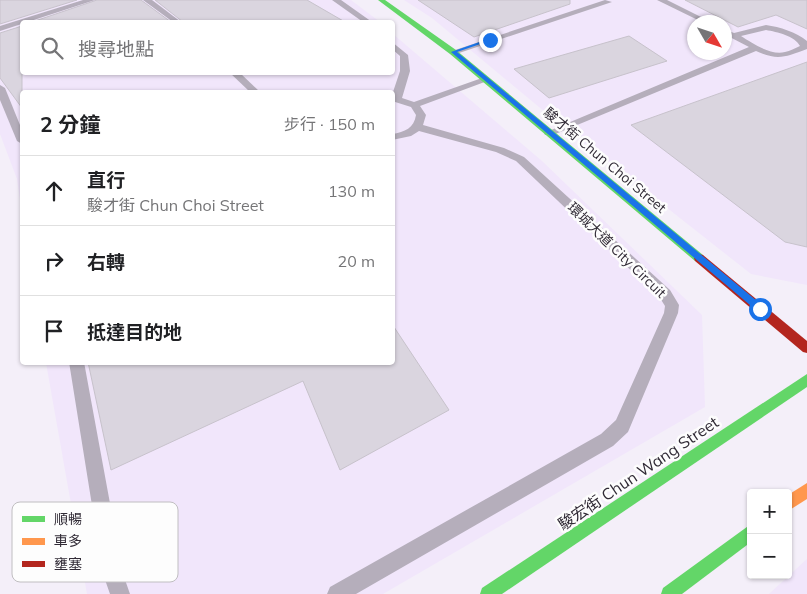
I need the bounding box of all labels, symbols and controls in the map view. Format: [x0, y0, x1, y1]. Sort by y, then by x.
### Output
north arrow [687, 15, 732, 60]
search box [20, 20, 395, 75]
route end [479, 29, 502, 52]
icon: search [38, 34, 66, 62]
text: 搜尋地點 [78, 37, 154, 61]
street label: 駿才街 Chun Choi Street [540, 103, 670, 217]
text: 2 分鐘 [40, 111, 100, 137]
text: 步行 · 150 m [284, 114, 375, 134]
text: 直行 [87, 168, 125, 192]
icon: ahead [40, 177, 68, 205]
text: 130 m [328, 181, 375, 201]
text: 駿才街 Chun Choi Street [87, 195, 264, 215]
street label: 環城大道 City Circuit [564, 198, 670, 302]
icon: right [40, 247, 68, 275]
text: 右轉 [87, 250, 125, 274]
text: 20 m [338, 251, 375, 271]
route start [749, 298, 772, 321]
icon: arrive [40, 317, 68, 345]
text: 抵達目的地 [87, 320, 182, 344]
street label: 駿宏街 Chun Wang Street [554, 412, 722, 534]
map controls [747, 489, 792, 579]
button: + [747, 489, 792, 534]
legend [12, 502, 178, 582]
text: 順暢 [54, 510, 82, 528]
text: 車多 [54, 532, 82, 550]
button: − [747, 534, 792, 579]
text: 壅塞 [54, 555, 82, 573]

